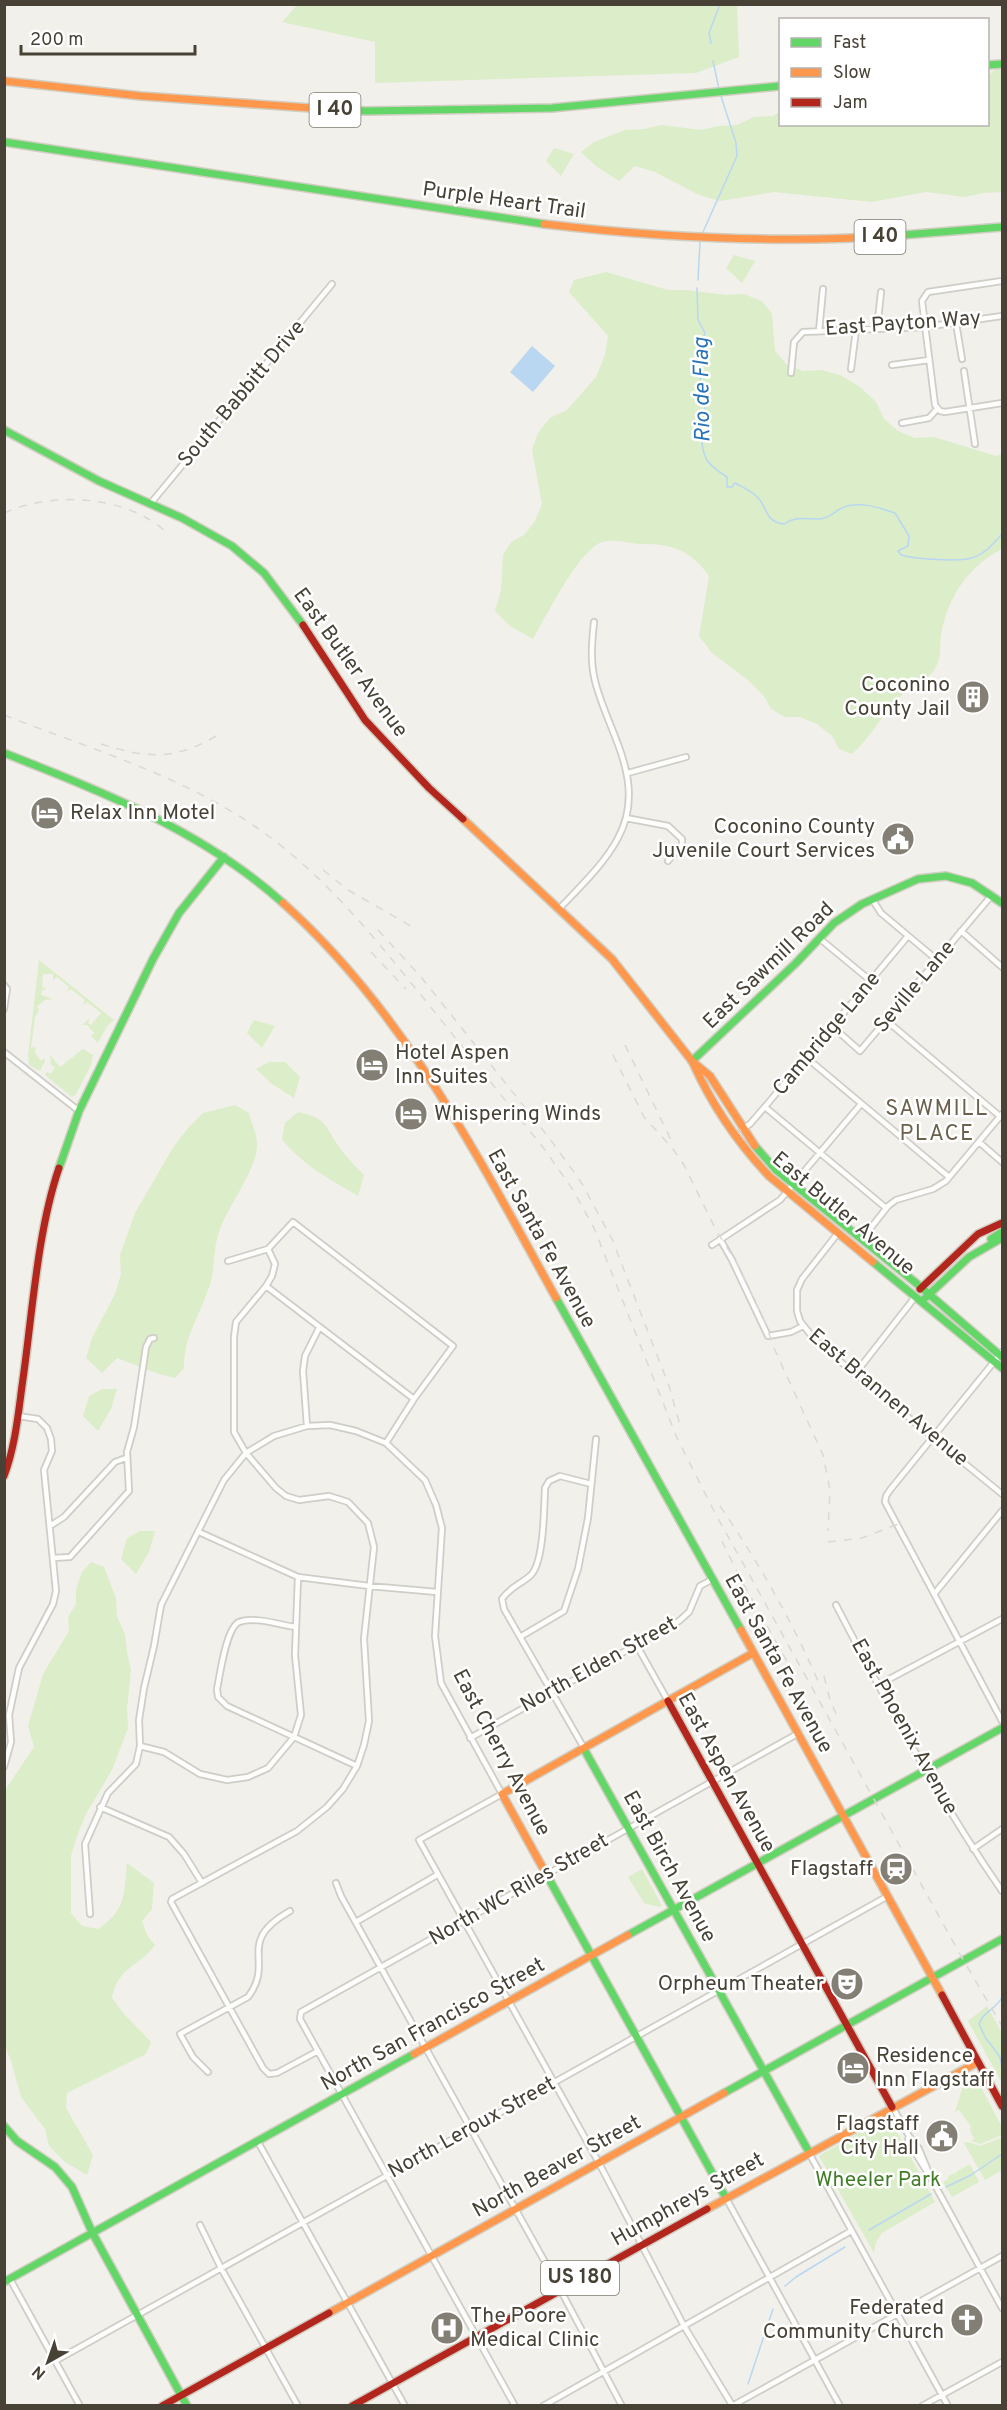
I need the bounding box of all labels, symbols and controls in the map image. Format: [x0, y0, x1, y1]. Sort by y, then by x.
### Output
scale bar [21, 18, 195, 56]
legend [779, 18, 989, 126]
text: 200 m [30, 29, 83, 52]
text: Fast [833, 32, 866, 55]
text: Slow [833, 62, 871, 85]
text: Jam [833, 92, 868, 115]
road number: I 40 [310, 93, 360, 127]
street label: Purple Heart Trail [421, 176, 587, 226]
road number: I 40 [854, 220, 906, 254]
street label: East Payton Way [824, 305, 982, 343]
street label: South Babbitt Drive [172, 315, 312, 473]
water label: Rio de Flag [689, 336, 717, 443]
street label: East Butler Avenue [287, 583, 413, 743]
place label: Coconino County Jail [844, 672, 950, 723]
building icon: Coconino County Jail [955, 679, 991, 715]
hotel icon: Relax Inn Motel [29, 795, 65, 831]
place label: Relax Inn Motel [70, 800, 215, 827]
place label: Coconino County Juvenile Court Services [652, 814, 875, 865]
public building icon: Coconino County Juvenile Court Services [880, 821, 916, 857]
street label: East Sawmill Road [698, 896, 840, 1036]
street label: Seville Lane [868, 935, 962, 1039]
street label: Cambridge Lane [767, 966, 887, 1102]
place label: Hotel Aspen Inn Suites [395, 1040, 509, 1091]
hotel icon: Hotel Aspen Inn Suites [354, 1047, 390, 1083]
hotel icon: Whispering Winds [393, 1096, 429, 1132]
district label: SAWMILL PLACE [885, 1096, 989, 1148]
place label: Whispering Winds [434, 1101, 601, 1128]
street label: East Santa Fe Avenue [480, 1145, 602, 1333]
street label: East Butler Avenue [766, 1146, 920, 1282]
street label: East Brannen Avenue [802, 1323, 974, 1473]
street label: East Santa Fe Avenue [717, 1570, 839, 1758]
street label: North Elden Street [516, 1611, 682, 1719]
street label: East Phoenix Avenue [844, 1634, 964, 1820]
street label: East Cherry Avenue [446, 1665, 556, 1841]
street label: East Aspen Avenue [671, 1688, 781, 1858]
street label: East Birch Avenue [616, 1786, 722, 1948]
street label: North WC Riles Street [424, 1828, 614, 1952]
station icon: Flagstaff [878, 1851, 914, 1887]
place label: Flagstaff [790, 1856, 873, 1883]
street label: North San Francisco Street [316, 1952, 550, 2098]
theatre icon: Orpheum Theater [829, 1966, 865, 2002]
place label: Orpheum Theater [658, 1971, 824, 1998]
place label: Residence Inn Flagstaff [876, 2043, 994, 2094]
hotel icon: Residence Inn Flagstaff [835, 2050, 871, 2086]
street label: North Leroux Street [383, 2071, 561, 2185]
street label: North Beaver Street [468, 2109, 646, 2225]
place label: Flagstaff City Hall [836, 2111, 919, 2162]
public building icon: Flagstaff City Hall [924, 2118, 960, 2154]
street label: Humphreys Street [607, 2147, 769, 2253]
park label: Wheeler Park [815, 2167, 941, 2194]
road number: US 180 [541, 2261, 619, 2295]
place label: Federated Community Church [763, 2295, 944, 2346]
church icon: Federated Community Church [949, 2302, 985, 2338]
place label: The Poore Medical Clinic [470, 2303, 600, 2354]
hospital icon: The Poore Medical Clinic [429, 2310, 465, 2346]
north arrow [18, 2332, 78, 2392]
text: N [29, 2361, 50, 2383]

